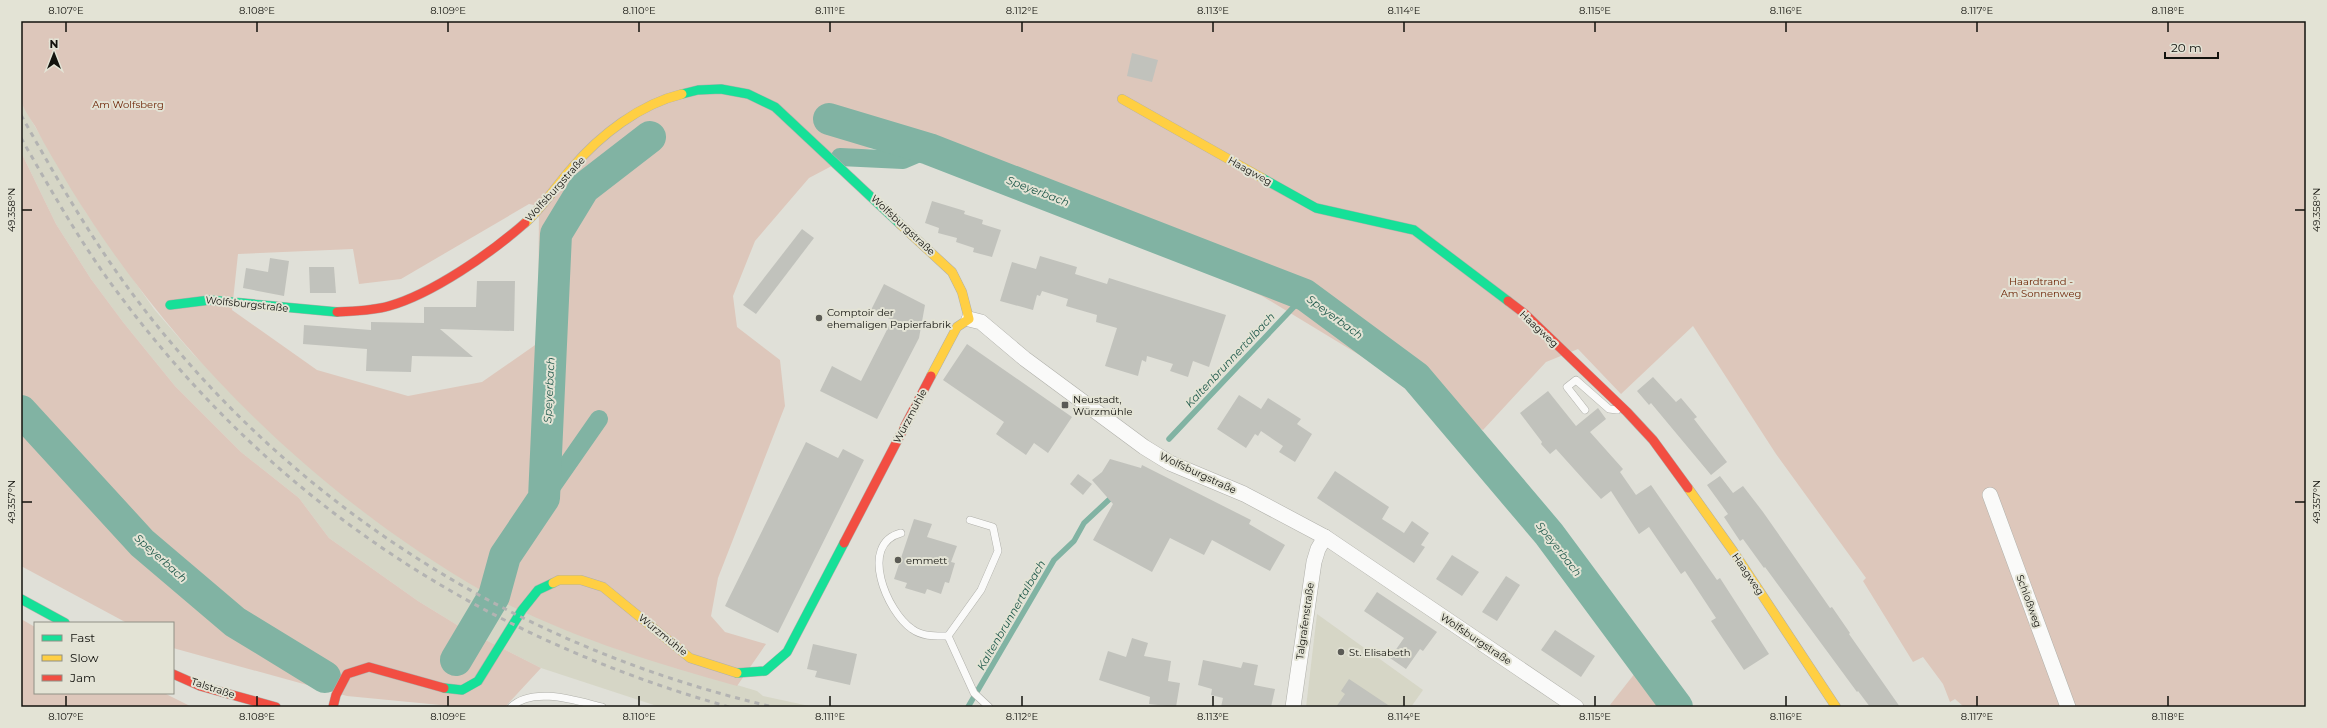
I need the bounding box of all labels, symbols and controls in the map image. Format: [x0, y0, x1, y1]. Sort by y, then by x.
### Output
text: 8.107°E [48, 4, 84, 17]
text: 8.108°E [239, 4, 275, 17]
text: 8.109°E [430, 4, 466, 17]
text: 8.110°E [622, 4, 656, 17]
text: 8.111°E [815, 4, 845, 17]
text: 8.112°E [1006, 4, 1038, 17]
text: 8.113°E [1197, 4, 1229, 17]
text: 8.114°E [1388, 4, 1421, 17]
text: 8.115°E [1579, 4, 1611, 17]
text: 8.116°E [1770, 4, 1803, 17]
text: 8.117°E [1961, 4, 1994, 17]
text: 8.118°E [2152, 4, 2185, 17]
north arrow [34, 34, 74, 74]
scale bar [2165, 34, 2218, 60]
text: N [50, 37, 58, 51]
text: 20 m [2171, 40, 2202, 55]
park label: Am Wolfsberg [92, 98, 164, 111]
street label: Wolfsburgstraße [522, 154, 588, 224]
street label: Haagweg [1226, 154, 1274, 188]
water label: Speyerbach [1005, 173, 1071, 209]
text: 49.358°N [5, 188, 18, 232]
text: 49.358°N [2310, 188, 2323, 232]
street label: Wolfsburgstraße [868, 192, 938, 258]
park label: Haardtrand - Am Sonnenweg [2001, 275, 2081, 300]
water label: Speyerbach [1304, 292, 1366, 342]
street label: Wolfsburgstraße [205, 293, 289, 315]
place label: Comptoir der ehemaligen Papierfabrik [827, 306, 951, 331]
street label: Haagweg [1517, 308, 1561, 350]
water label: Kaltenbrunnertalbach [1182, 310, 1278, 410]
marker: Comptoir der ehemaligen Papierfabrik [814, 313, 824, 323]
water label: Speyerbach [540, 357, 558, 423]
street label: Würzmühle [890, 387, 930, 445]
place label: Neustadt, Würzmühle [1073, 393, 1132, 418]
marker: Neustadt, Würzmühle [1060, 400, 1070, 410]
street label: Wolfsburgstraße [1158, 450, 1238, 496]
text: 49.357°N [5, 480, 18, 524]
text: 49.357°N [2310, 480, 2323, 524]
water label: Speyerbach [1533, 519, 1585, 579]
water label: Speyerbach [132, 531, 190, 585]
street label: Haagweg [1729, 550, 1767, 598]
place label: emmett [906, 554, 947, 567]
marker: emmett [893, 555, 903, 565]
water label: Kaltenbrunnertalbach [974, 557, 1048, 673]
street label: Schloßweg [2013, 573, 2045, 629]
street label: Talgrafenstraße [1293, 582, 1317, 660]
street label: Wolfsburgstraße [1438, 610, 1514, 668]
street label: Würzmühle [636, 611, 690, 659]
legend [34, 622, 174, 694]
text: Fast [70, 630, 95, 645]
place label: St. Elisabeth [1349, 646, 1411, 659]
marker: St. Elisabeth [1336, 647, 1346, 657]
text: Slow [70, 650, 99, 665]
text: Jam [69, 670, 96, 685]
street label: Talstraße [189, 675, 237, 701]
text: 8.107°E [48, 710, 84, 723]
text: 8.108°E [239, 710, 275, 723]
text: 8.109°E [430, 710, 466, 723]
text: 8.110°E [622, 710, 656, 723]
text: 8.111°E [815, 710, 845, 723]
text: 8.112°E [1006, 710, 1038, 723]
text: 8.113°E [1197, 710, 1229, 723]
text: 8.114°E [1388, 710, 1421, 723]
text: 8.115°E [1579, 710, 1611, 723]
text: 8.116°E [1770, 710, 1803, 723]
text: 8.117°E [1961, 710, 1994, 723]
text: 8.118°E [2152, 710, 2185, 723]

